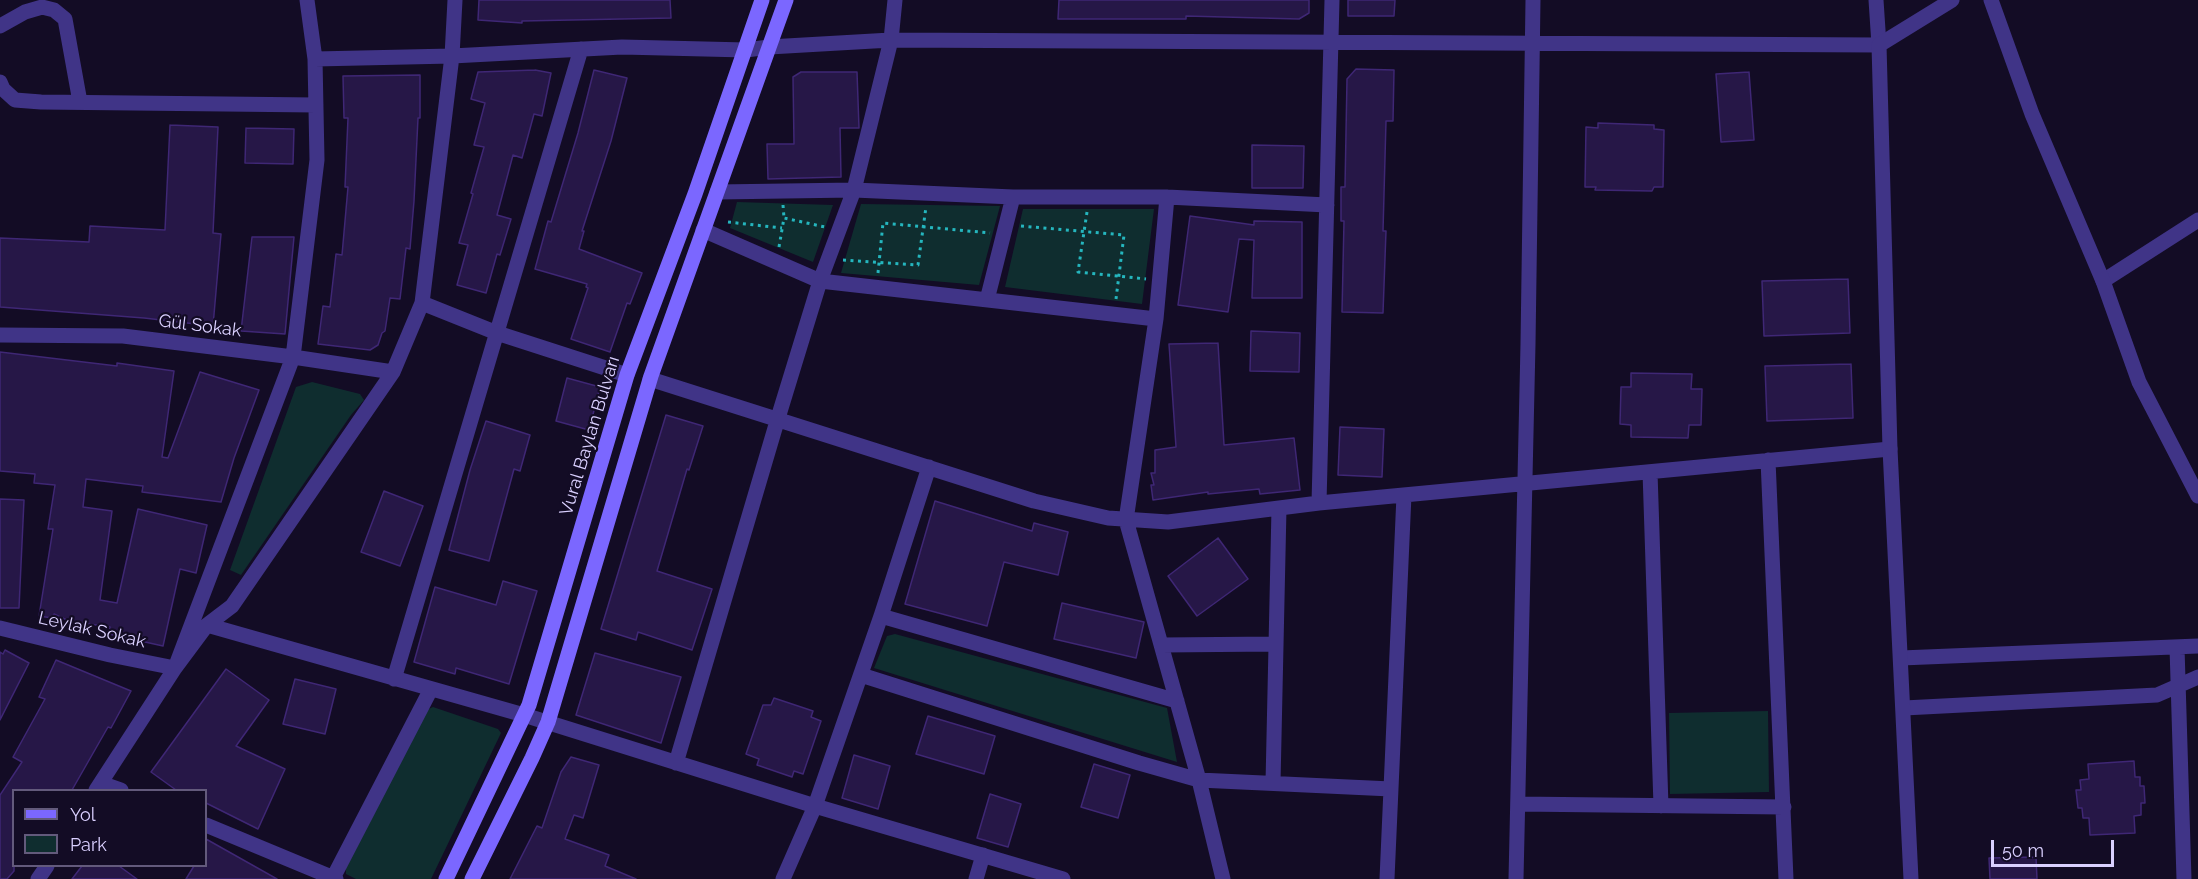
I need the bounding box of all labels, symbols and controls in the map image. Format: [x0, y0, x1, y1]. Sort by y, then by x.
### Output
street label: Gül Sokak [157, 310, 243, 342]
street label: Vural Baylan Bulvarı [555, 354, 625, 518]
street label: Leylak Sokak [36, 607, 148, 653]
legend [12, 789, 207, 867]
text: Yol [70, 804, 96, 825]
scale bar [1994, 828, 2117, 866]
text: Park [70, 834, 107, 855]
text: 50 m [2002, 840, 2044, 861]

